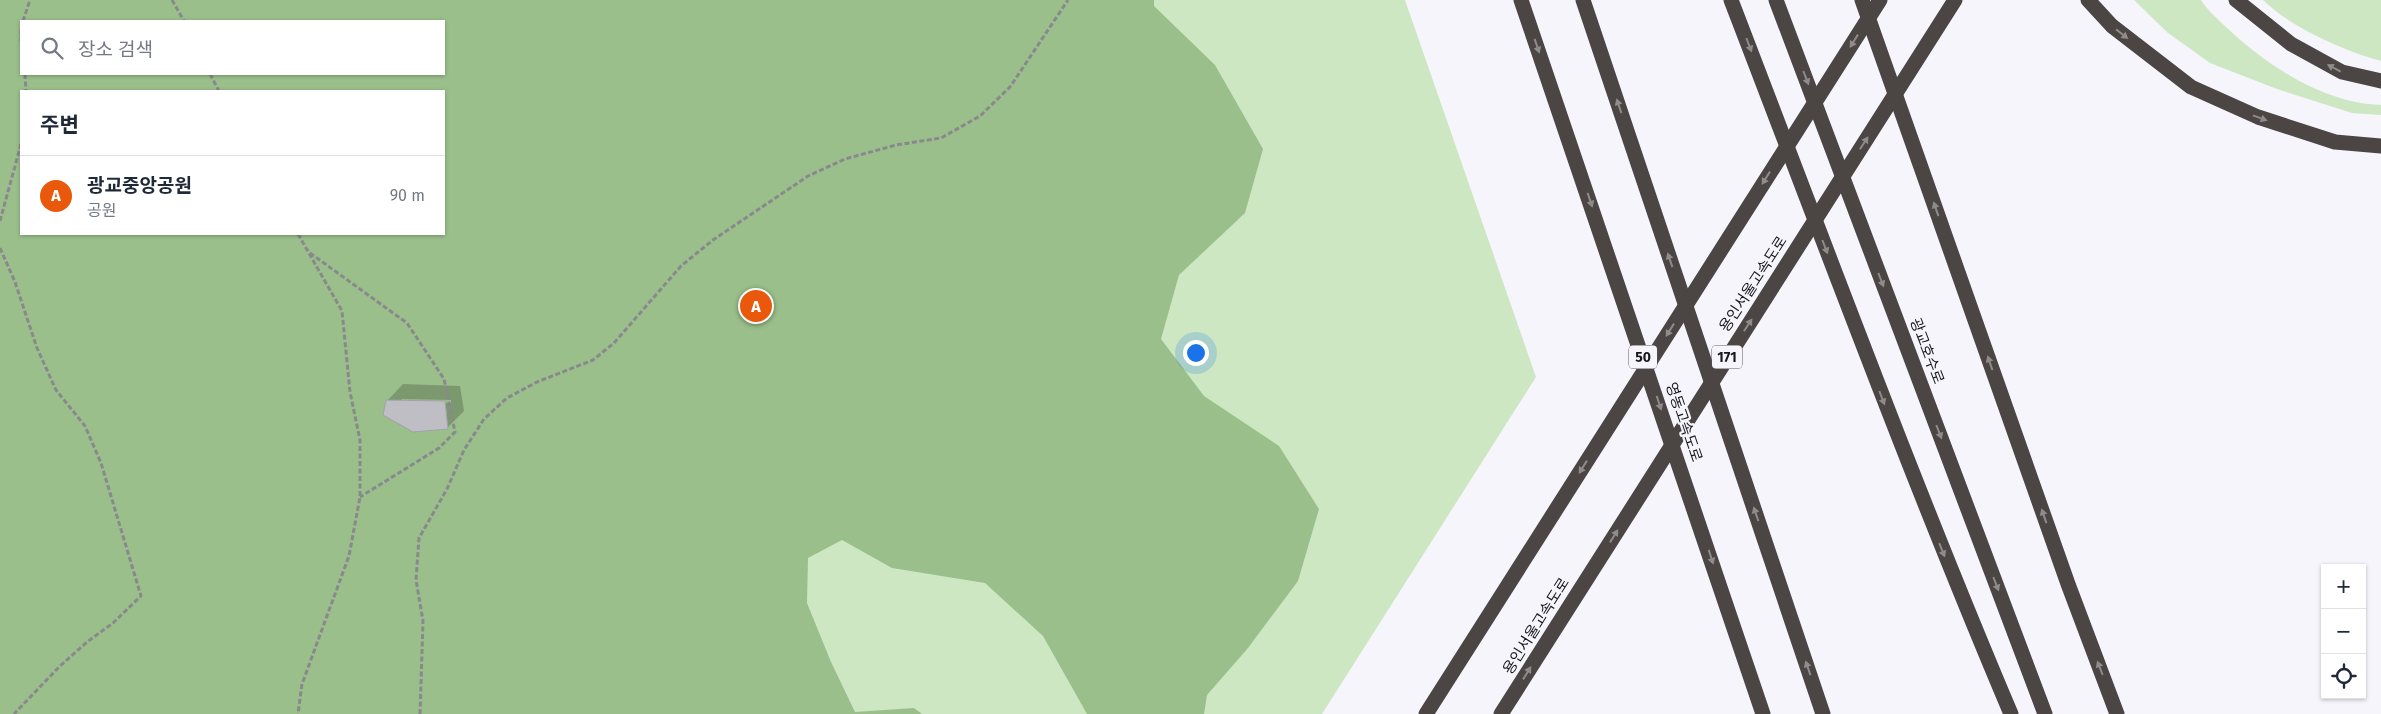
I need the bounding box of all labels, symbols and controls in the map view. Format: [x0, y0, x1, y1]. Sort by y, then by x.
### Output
search box [20, 20, 445, 75]
one-way arrow [2115, 29, 2128, 40]
icon: search [38, 34, 66, 62]
one-way arrow [1849, 35, 1858, 48]
text: 장소 검색 [78, 38, 153, 61]
one-way arrow [1745, 38, 1753, 53]
one-way arrow [1533, 39, 1541, 54]
one-way arrow [2328, 63, 2341, 72]
one-way arrow [1803, 71, 1810, 86]
one-way arrow [1614, 99, 1622, 114]
text: 주변 [40, 112, 79, 138]
one-way arrow [2253, 114, 2268, 122]
one-way arrow [1859, 137, 1868, 150]
one-way arrow [1762, 172, 1771, 185]
text: 광교중앙공원 [87, 174, 192, 197]
text: A [51, 186, 61, 205]
text: 90 m [390, 186, 425, 205]
one-way arrow [1586, 193, 1594, 208]
text: 공원 [87, 201, 116, 220]
one-way arrow [1932, 202, 1939, 217]
street label: 용인서울고속도로 [1715, 233, 1791, 335]
one-way arrow [1822, 239, 1829, 254]
one-way arrow [1666, 253, 1673, 268]
one-way arrow [1878, 272, 1886, 287]
pin: A [740, 287, 772, 325]
street label: 광교호수로 [1906, 316, 1948, 386]
one-way arrow [1743, 318, 1753, 331]
one-way arrow [1665, 324, 1674, 337]
your location [1183, 340, 1209, 366]
road number: 50 [1629, 346, 1657, 368]
road number: 171 [1712, 346, 1742, 368]
one-way arrow [1986, 355, 1993, 370]
street label: 영동고속도로 [1662, 380, 1706, 464]
one-way arrow [1879, 391, 1887, 406]
one-way arrow [1656, 396, 1663, 411]
one-way arrow [1936, 424, 1943, 439]
one-way arrow [1578, 461, 1587, 474]
one-way arrow [1752, 506, 1760, 521]
one-way arrow [2040, 508, 2048, 523]
one-way arrow [1609, 529, 1619, 542]
one-way arrow [1938, 543, 1946, 558]
one-way arrow [1708, 550, 1715, 565]
map controls [2321, 564, 2366, 699]
button: + [2321, 564, 2366, 609]
street label: 용인서울고속도로 [1499, 574, 1573, 678]
one-way arrow [1993, 576, 2000, 591]
button: − [2321, 609, 2366, 654]
button: locate [2321, 654, 2366, 699]
one-way arrow [1804, 660, 1812, 675]
one-way arrow [2096, 661, 2103, 676]
one-way arrow [1522, 666, 1531, 679]

